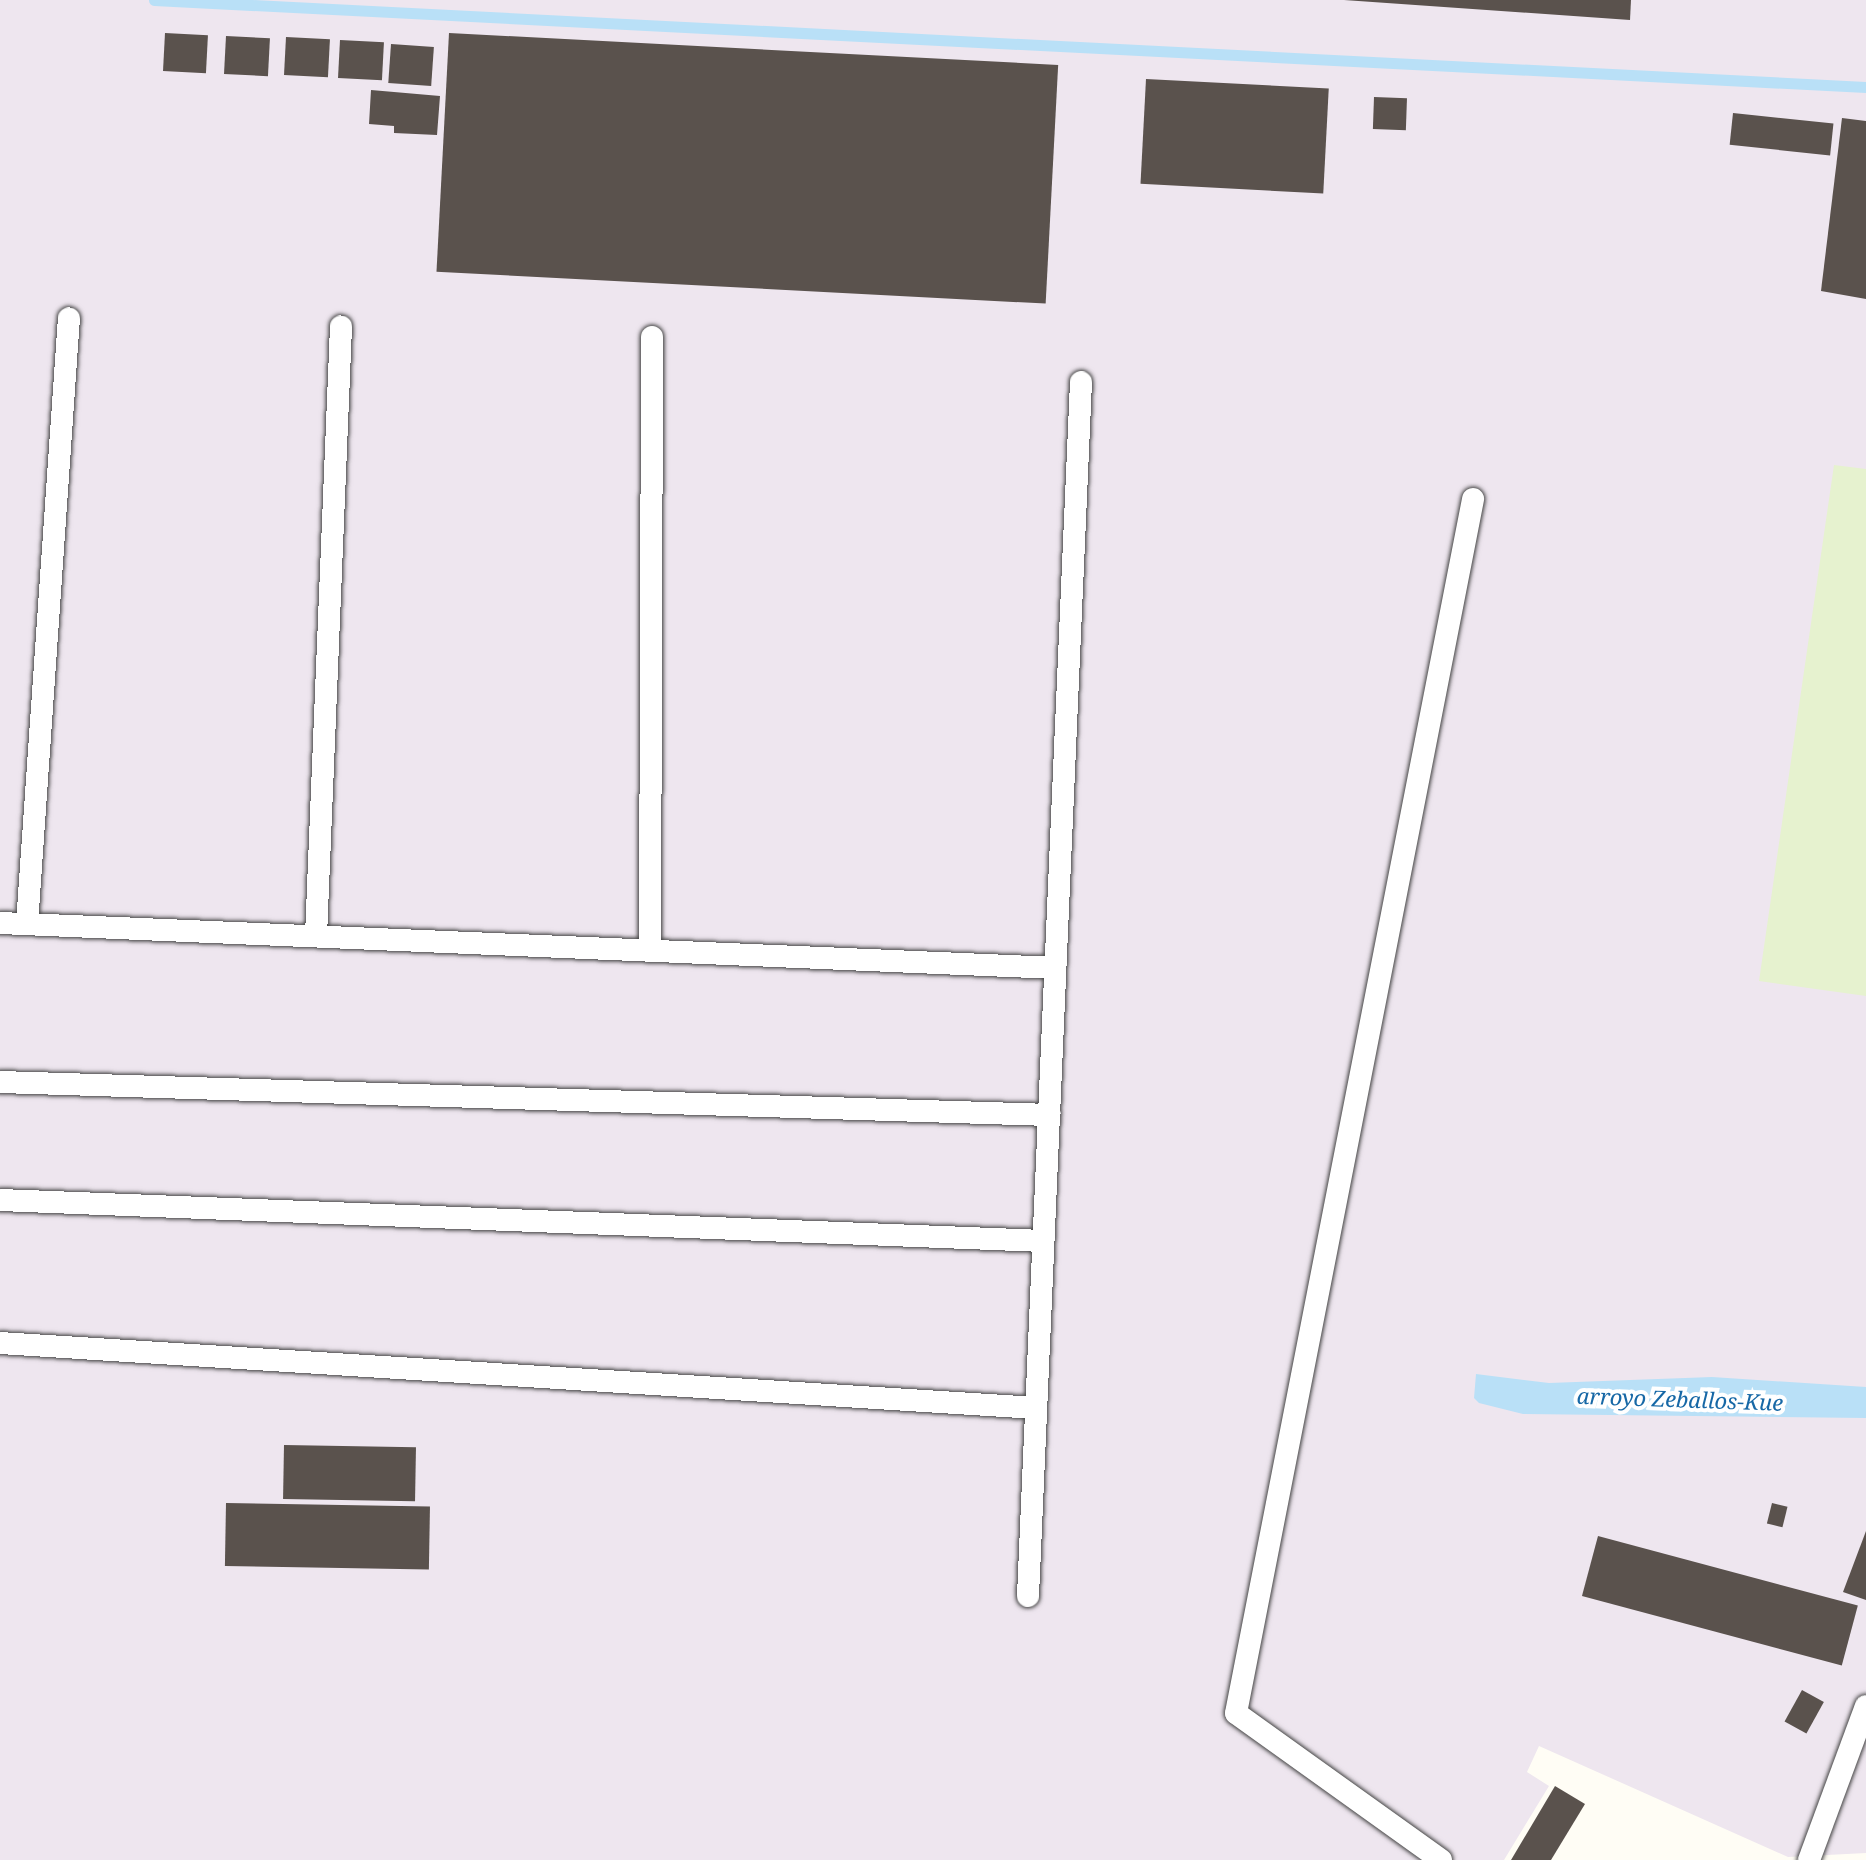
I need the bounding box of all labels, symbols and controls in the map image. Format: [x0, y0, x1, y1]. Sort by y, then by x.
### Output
water label: arroyo Zeballos-Kue [1576, 1382, 1784, 1416]

